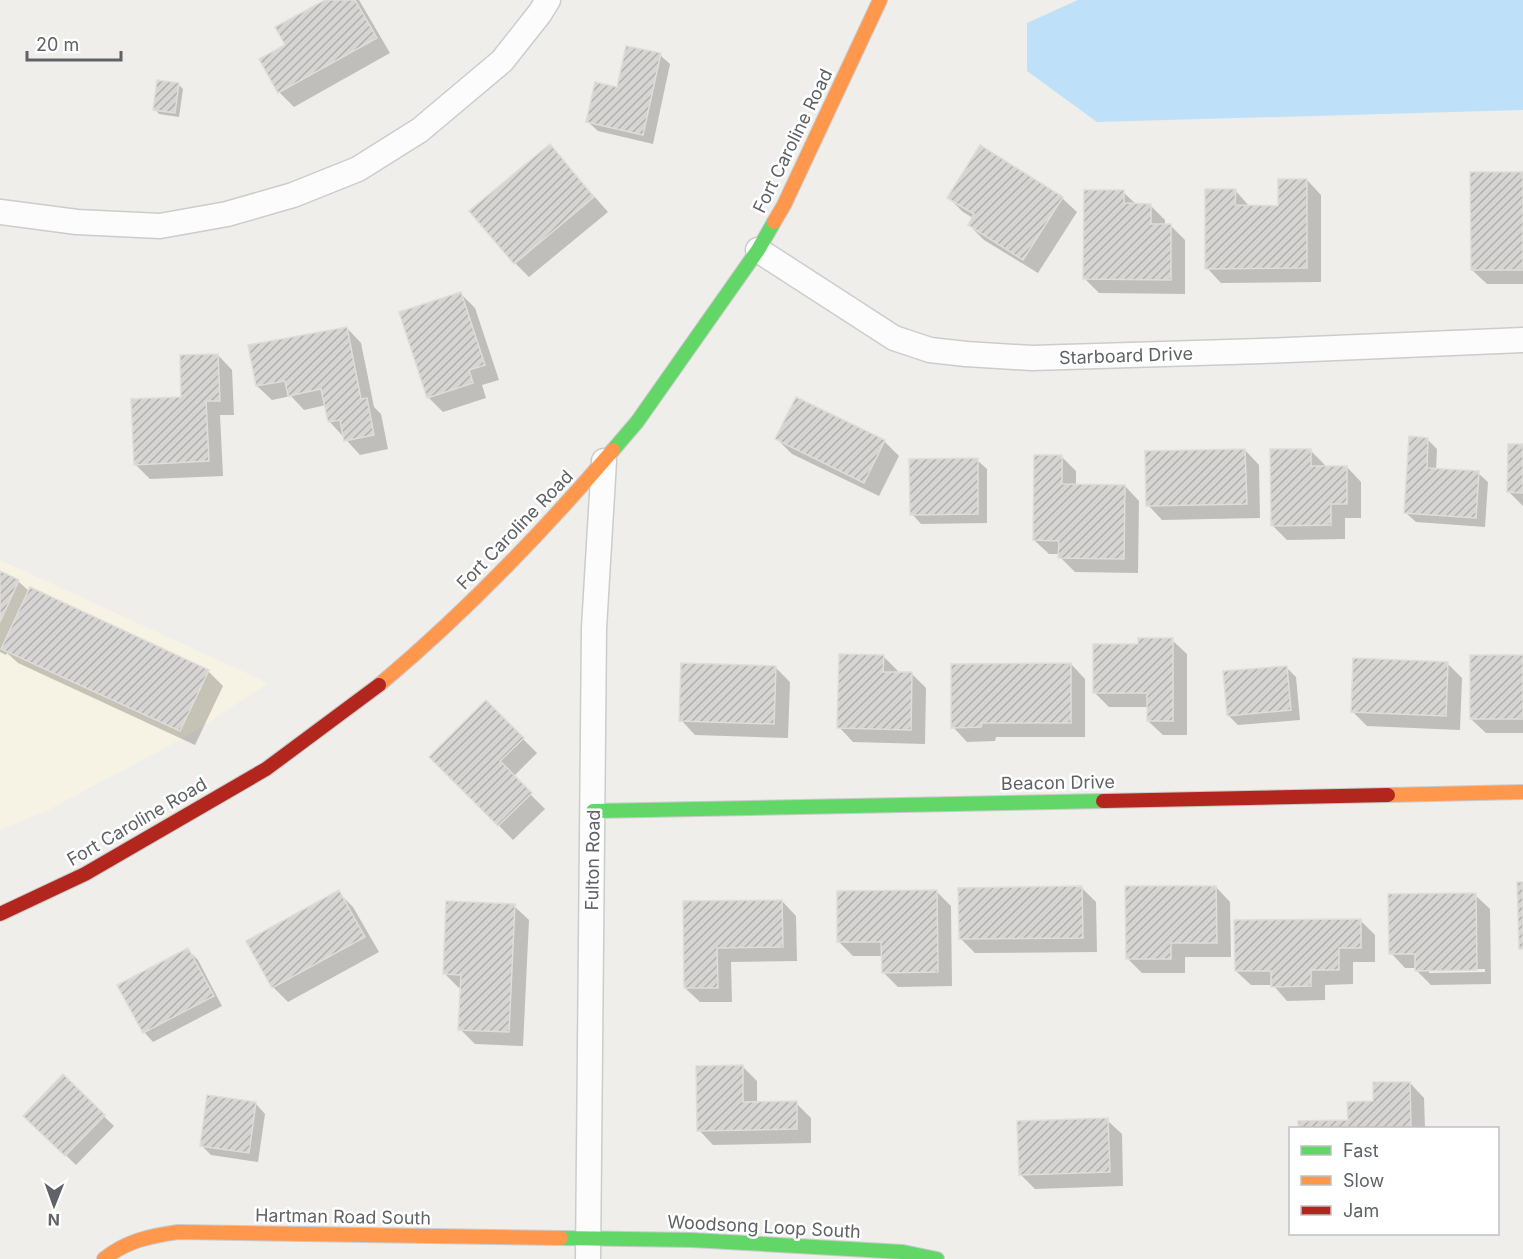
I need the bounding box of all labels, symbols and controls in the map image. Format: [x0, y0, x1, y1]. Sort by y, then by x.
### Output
scale bar [27, 24, 122, 62]
text: 20 m [36, 34, 79, 55]
street label: Fort Caroline Road [749, 65, 837, 216]
street label: Starboard Drive [1059, 343, 1193, 368]
street label: Fort Caroline Road [452, 466, 577, 594]
street label: Beacon Drive [1001, 771, 1115, 794]
street label: Fort Caroline Road [63, 773, 210, 870]
street label: Fulton Road [581, 809, 604, 911]
legend [1289, 1127, 1499, 1235]
text: Fast [1343, 1140, 1379, 1161]
text: Slow [1343, 1170, 1384, 1191]
north arrow [24, 1175, 84, 1235]
text: Jam [1343, 1200, 1379, 1221]
street label: Hartman Road South [255, 1204, 431, 1229]
text: N [47, 1210, 60, 1230]
street label: Woodsong Loop South [667, 1211, 861, 1242]

